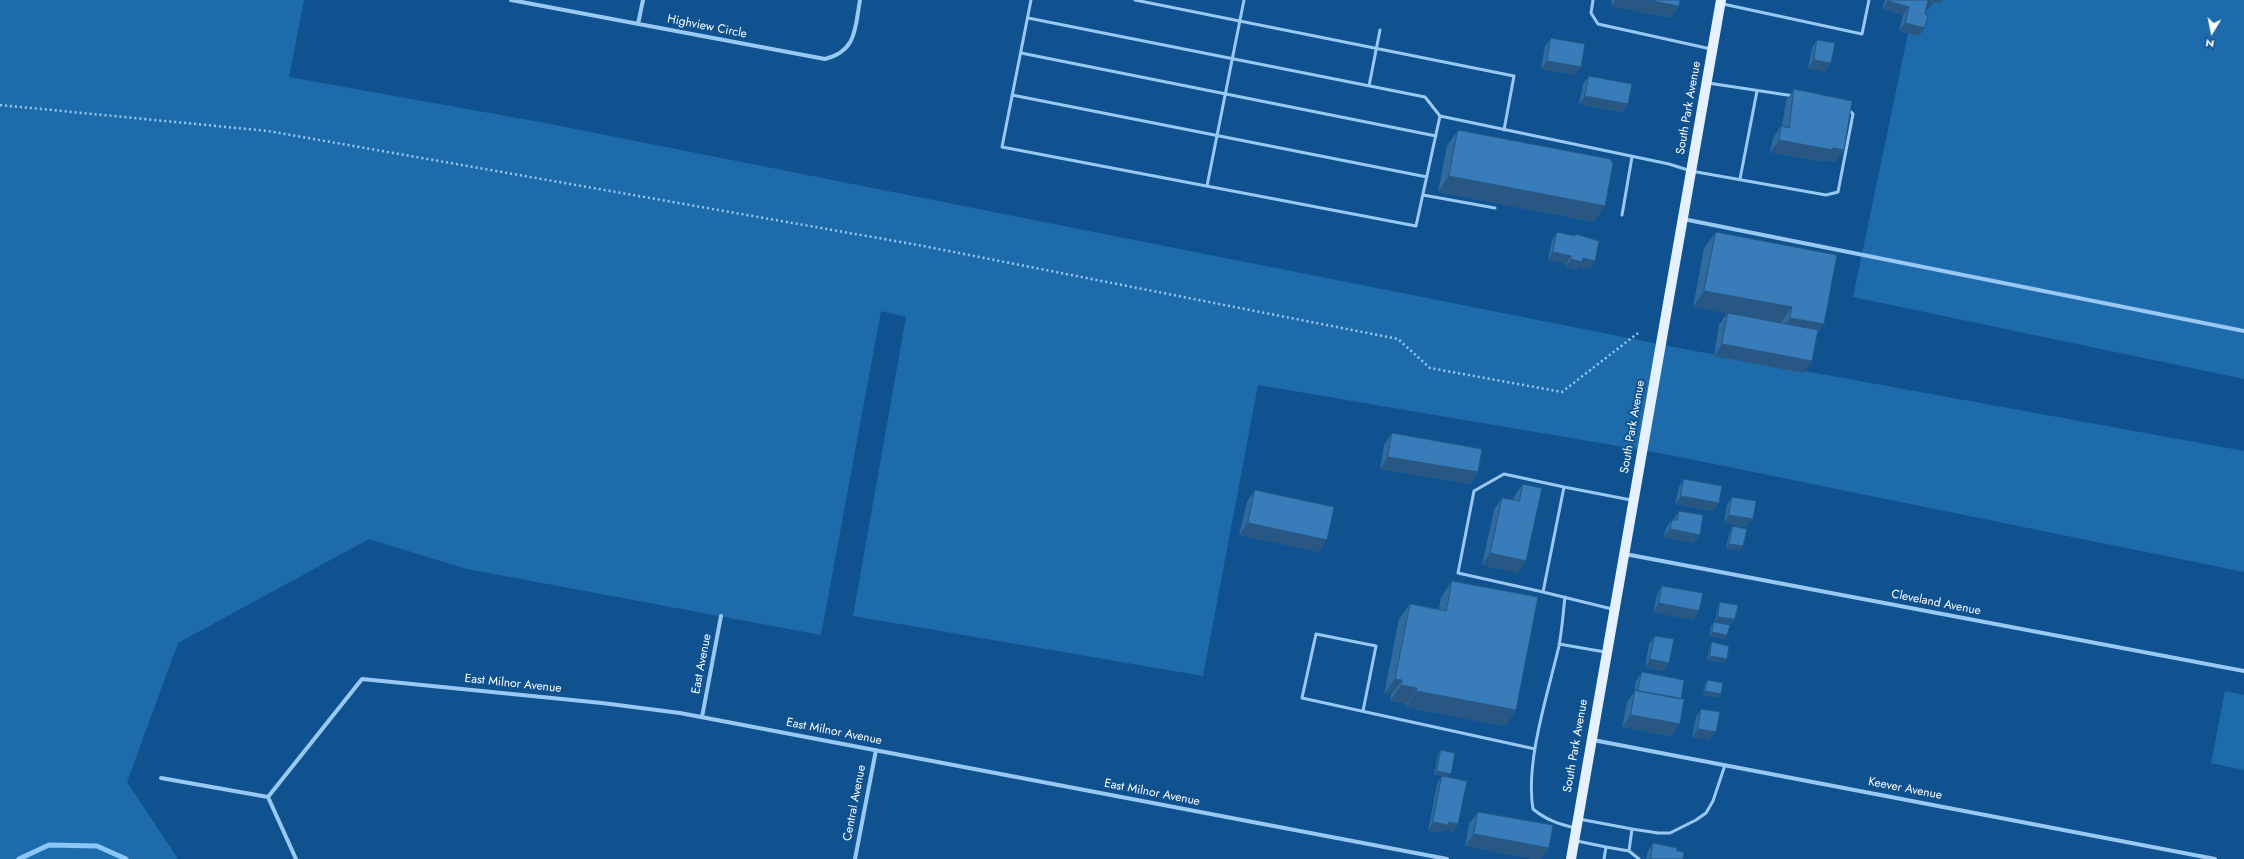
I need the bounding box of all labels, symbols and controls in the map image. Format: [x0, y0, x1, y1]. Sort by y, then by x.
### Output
street label: Highview Circle [666, 12, 748, 42]
north arrow [2192, 12, 2232, 52]
text: N [2204, 35, 2216, 52]
street label: South Park Avenue [1674, 60, 1704, 156]
street label: South Park Avenue [1618, 379, 1648, 475]
street label: Cleveland Avenue [1890, 587, 1982, 619]
street label: East Avenue [689, 633, 715, 695]
street label: East Milnor Avenue [464, 672, 562, 696]
street label: South Park Avenue [1561, 698, 1591, 794]
street label: East Milnor Avenue [785, 716, 883, 748]
street label: Central Avenue [841, 764, 869, 842]
street label: Keever Avenue [1867, 775, 1943, 803]
street label: East Milnor Avenue [1103, 777, 1201, 809]

